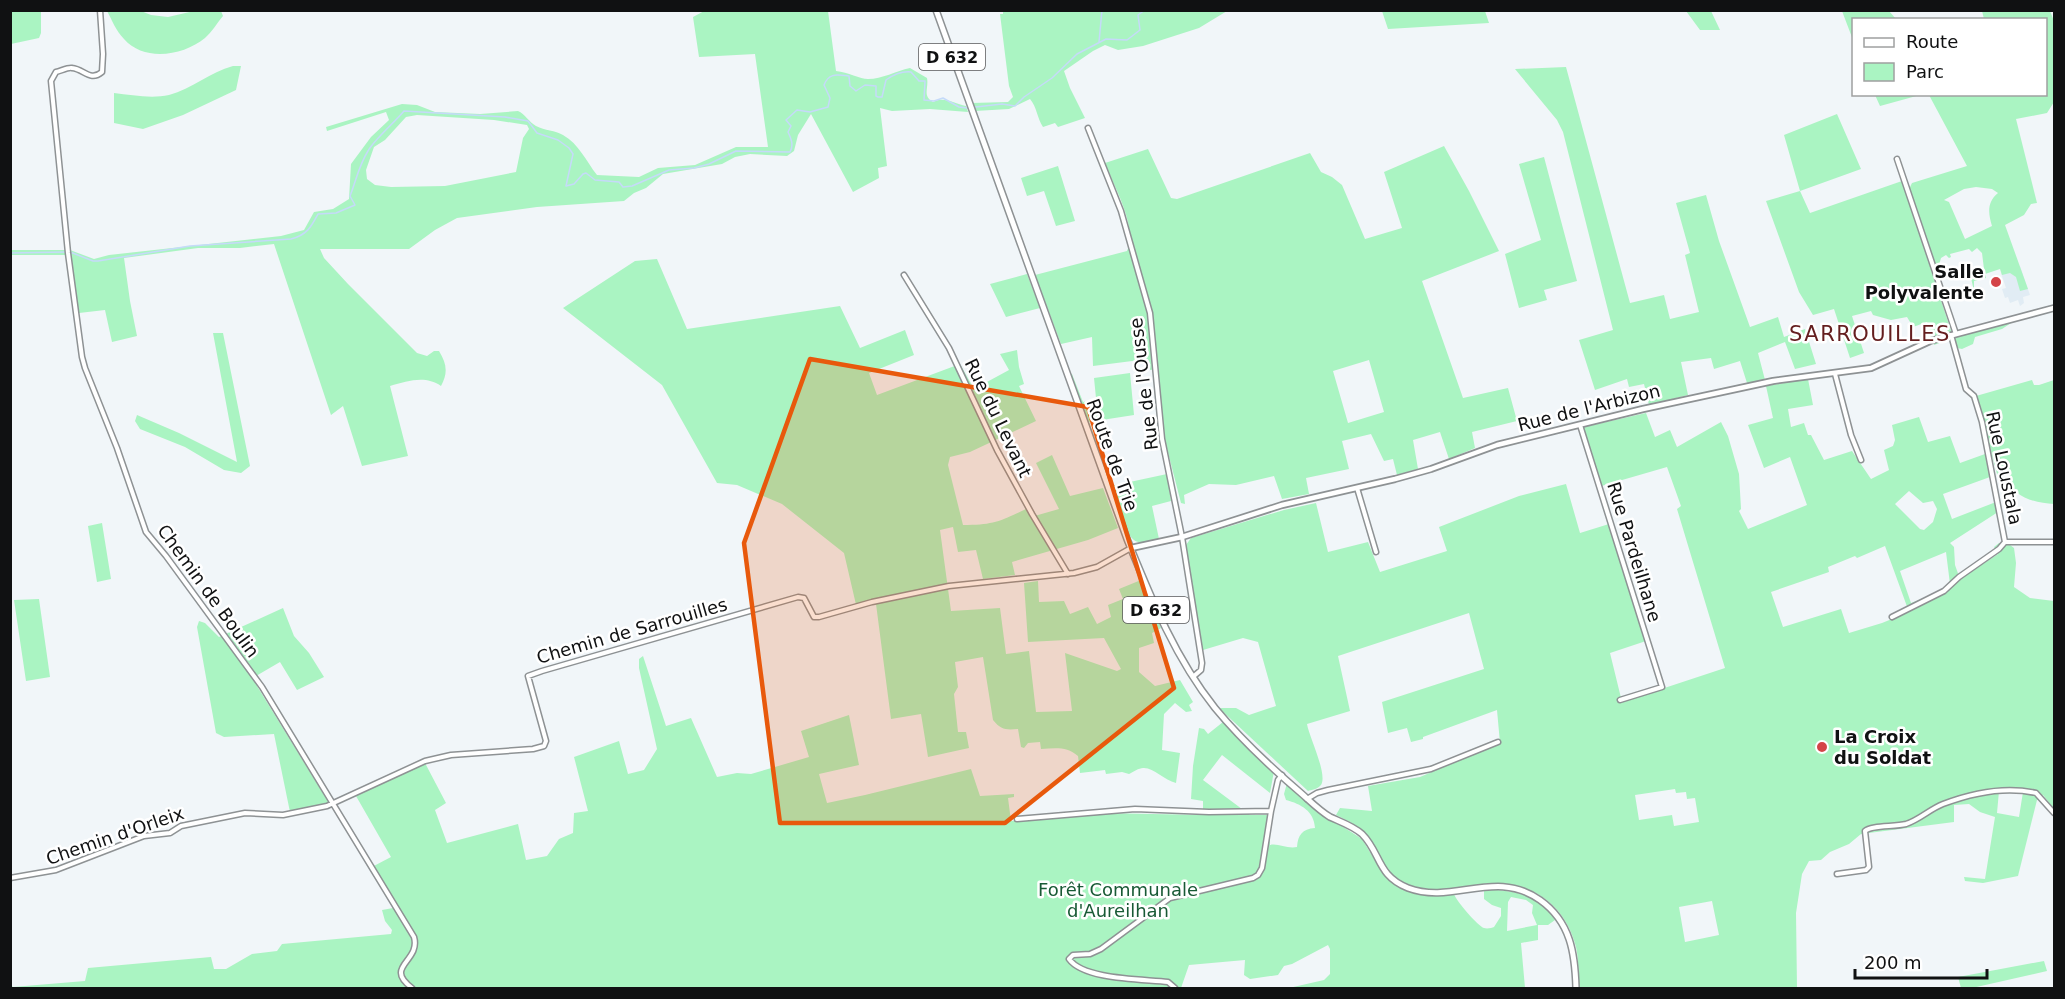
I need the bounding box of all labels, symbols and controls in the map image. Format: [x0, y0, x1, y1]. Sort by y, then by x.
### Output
legend [1852, 18, 2047, 96]
text: Route [1906, 31, 1958, 52]
road number: D 632 [919, 44, 985, 70]
text: Parc [1906, 61, 1944, 82]
place label: Salle Polyvalente [1865, 261, 1984, 303]
marker: Salle Polyvalente [1989, 275, 2003, 289]
street label: Rue de l'Ousse [1125, 317, 1162, 452]
district label: SARROUILLES [1789, 322, 1951, 346]
street label: Rue du Levant [961, 355, 1036, 481]
street label: Rue de l'Arbizon [1515, 380, 1662, 435]
street label: Route de Trie [1082, 396, 1143, 514]
street label: Rue Loustala [1982, 409, 2027, 527]
street label: Rue Pardeilhane [1603, 479, 1666, 624]
street label: Chemin de Boulin [153, 520, 264, 661]
street label: Chemin de Sarrouilles [534, 593, 730, 668]
road number: D 632 [1123, 597, 1189, 623]
place label: La Croix du Soldat [1834, 726, 1931, 768]
marker: La Croix du Soldat [1815, 740, 1829, 754]
street label: Chemin d'Orleix [43, 802, 187, 869]
park label: Forêt Communale d'Aureilhan [1038, 879, 1198, 921]
scale bar [1855, 942, 1987, 980]
text: 200 m [1864, 952, 1922, 973]

